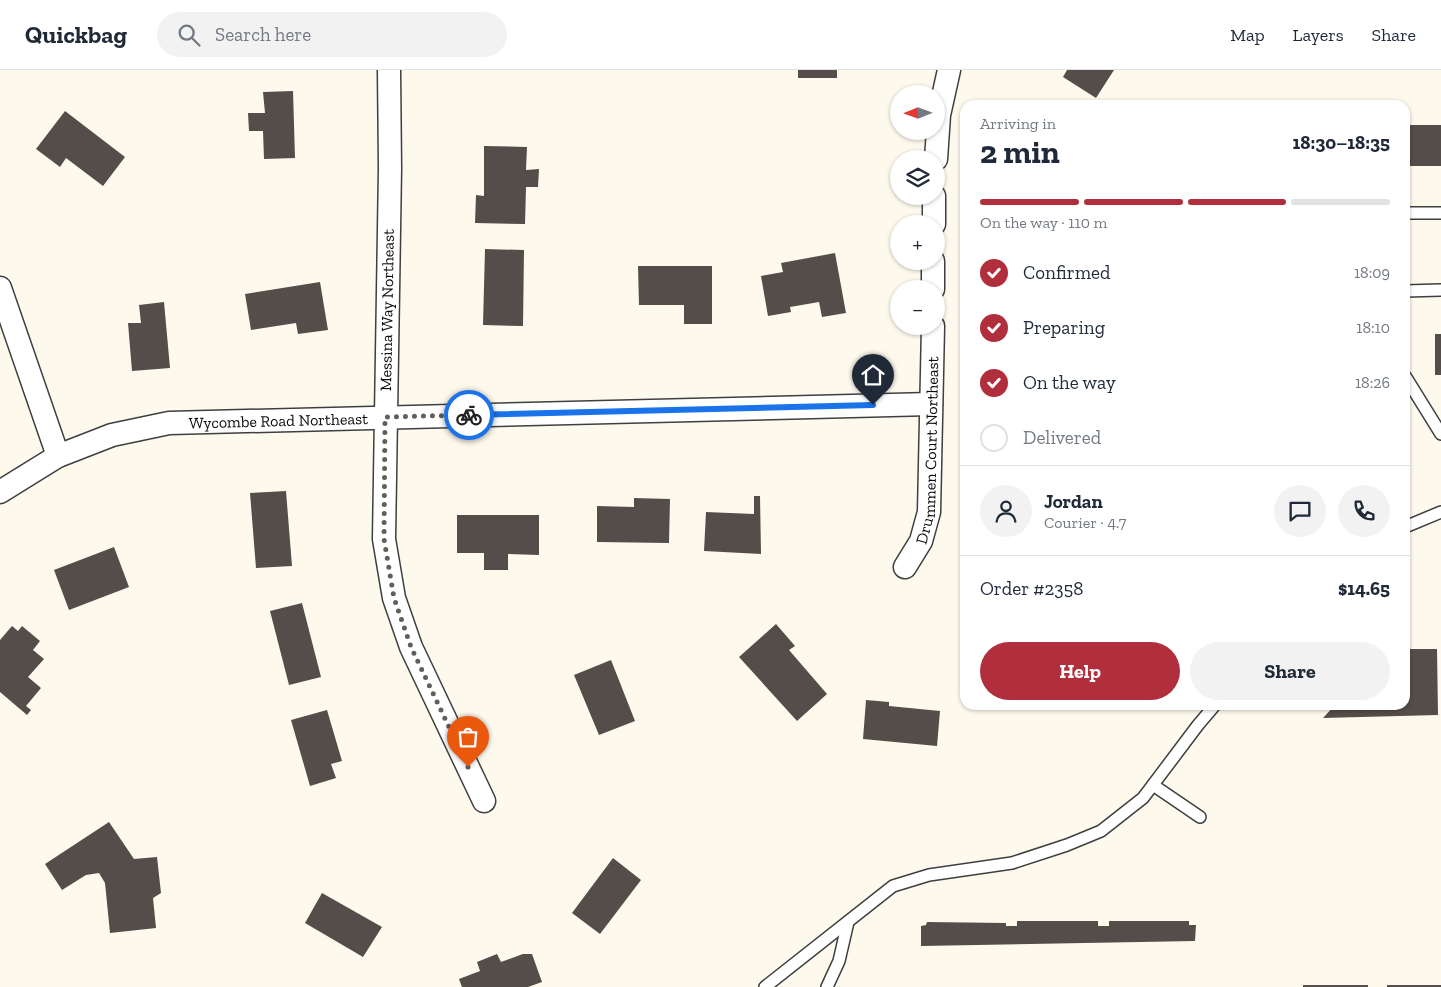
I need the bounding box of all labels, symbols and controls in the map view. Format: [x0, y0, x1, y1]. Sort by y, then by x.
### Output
search box [157, 12, 507, 57]
text: Quickbag [25, 20, 127, 49]
icon: search [175, 21, 203, 49]
text: Search here [215, 23, 311, 46]
text: Map [1230, 24, 1265, 46]
text: Layers [1293, 24, 1344, 46]
text: Share [1372, 24, 1416, 46]
north arrow [890, 85, 945, 140]
map controls [890, 85, 945, 335]
text: Arriving in [980, 114, 1056, 133]
text: 18:30–18:35 [1293, 131, 1390, 154]
text: 2 min [980, 133, 1060, 171]
button: layers [890, 150, 945, 205]
text: On the way · 110 m [980, 213, 1107, 232]
button: + [890, 215, 945, 270]
street label: Messina Way Northeast [376, 229, 398, 391]
icon: check [980, 259, 1008, 287]
text: Confirmed [1023, 261, 1110, 284]
text: 18:09 [1354, 263, 1390, 282]
button: − [890, 280, 945, 335]
icon: check [980, 314, 1008, 342]
text: Preparing [1023, 316, 1105, 339]
text: 18:10 [1356, 318, 1390, 337]
pin [852, 354, 894, 405]
street label: Drummen Court Northeast [911, 356, 942, 546]
icon: home [859, 361, 887, 389]
icon: check [980, 369, 1008, 397]
text: On the way [1023, 371, 1116, 394]
text: 18:26 [1355, 373, 1390, 392]
courier [444, 390, 494, 440]
icon: bike [455, 401, 483, 429]
street label: Wycombe Road Northeast [189, 409, 368, 432]
text: Delivered [1023, 426, 1101, 449]
button: person [980, 485, 1032, 537]
button: chat [1274, 485, 1326, 537]
button: phone [1338, 485, 1390, 537]
text: Jordan [1044, 490, 1103, 513]
text: Courier · 4.7 [1044, 513, 1126, 532]
text: Order #2358 [980, 577, 1083, 600]
text: $14.65 [1338, 577, 1390, 600]
button: Help [980, 642, 1180, 700]
button: Share [1190, 642, 1390, 700]
pin [447, 716, 489, 767]
icon: bag [454, 723, 482, 751]

